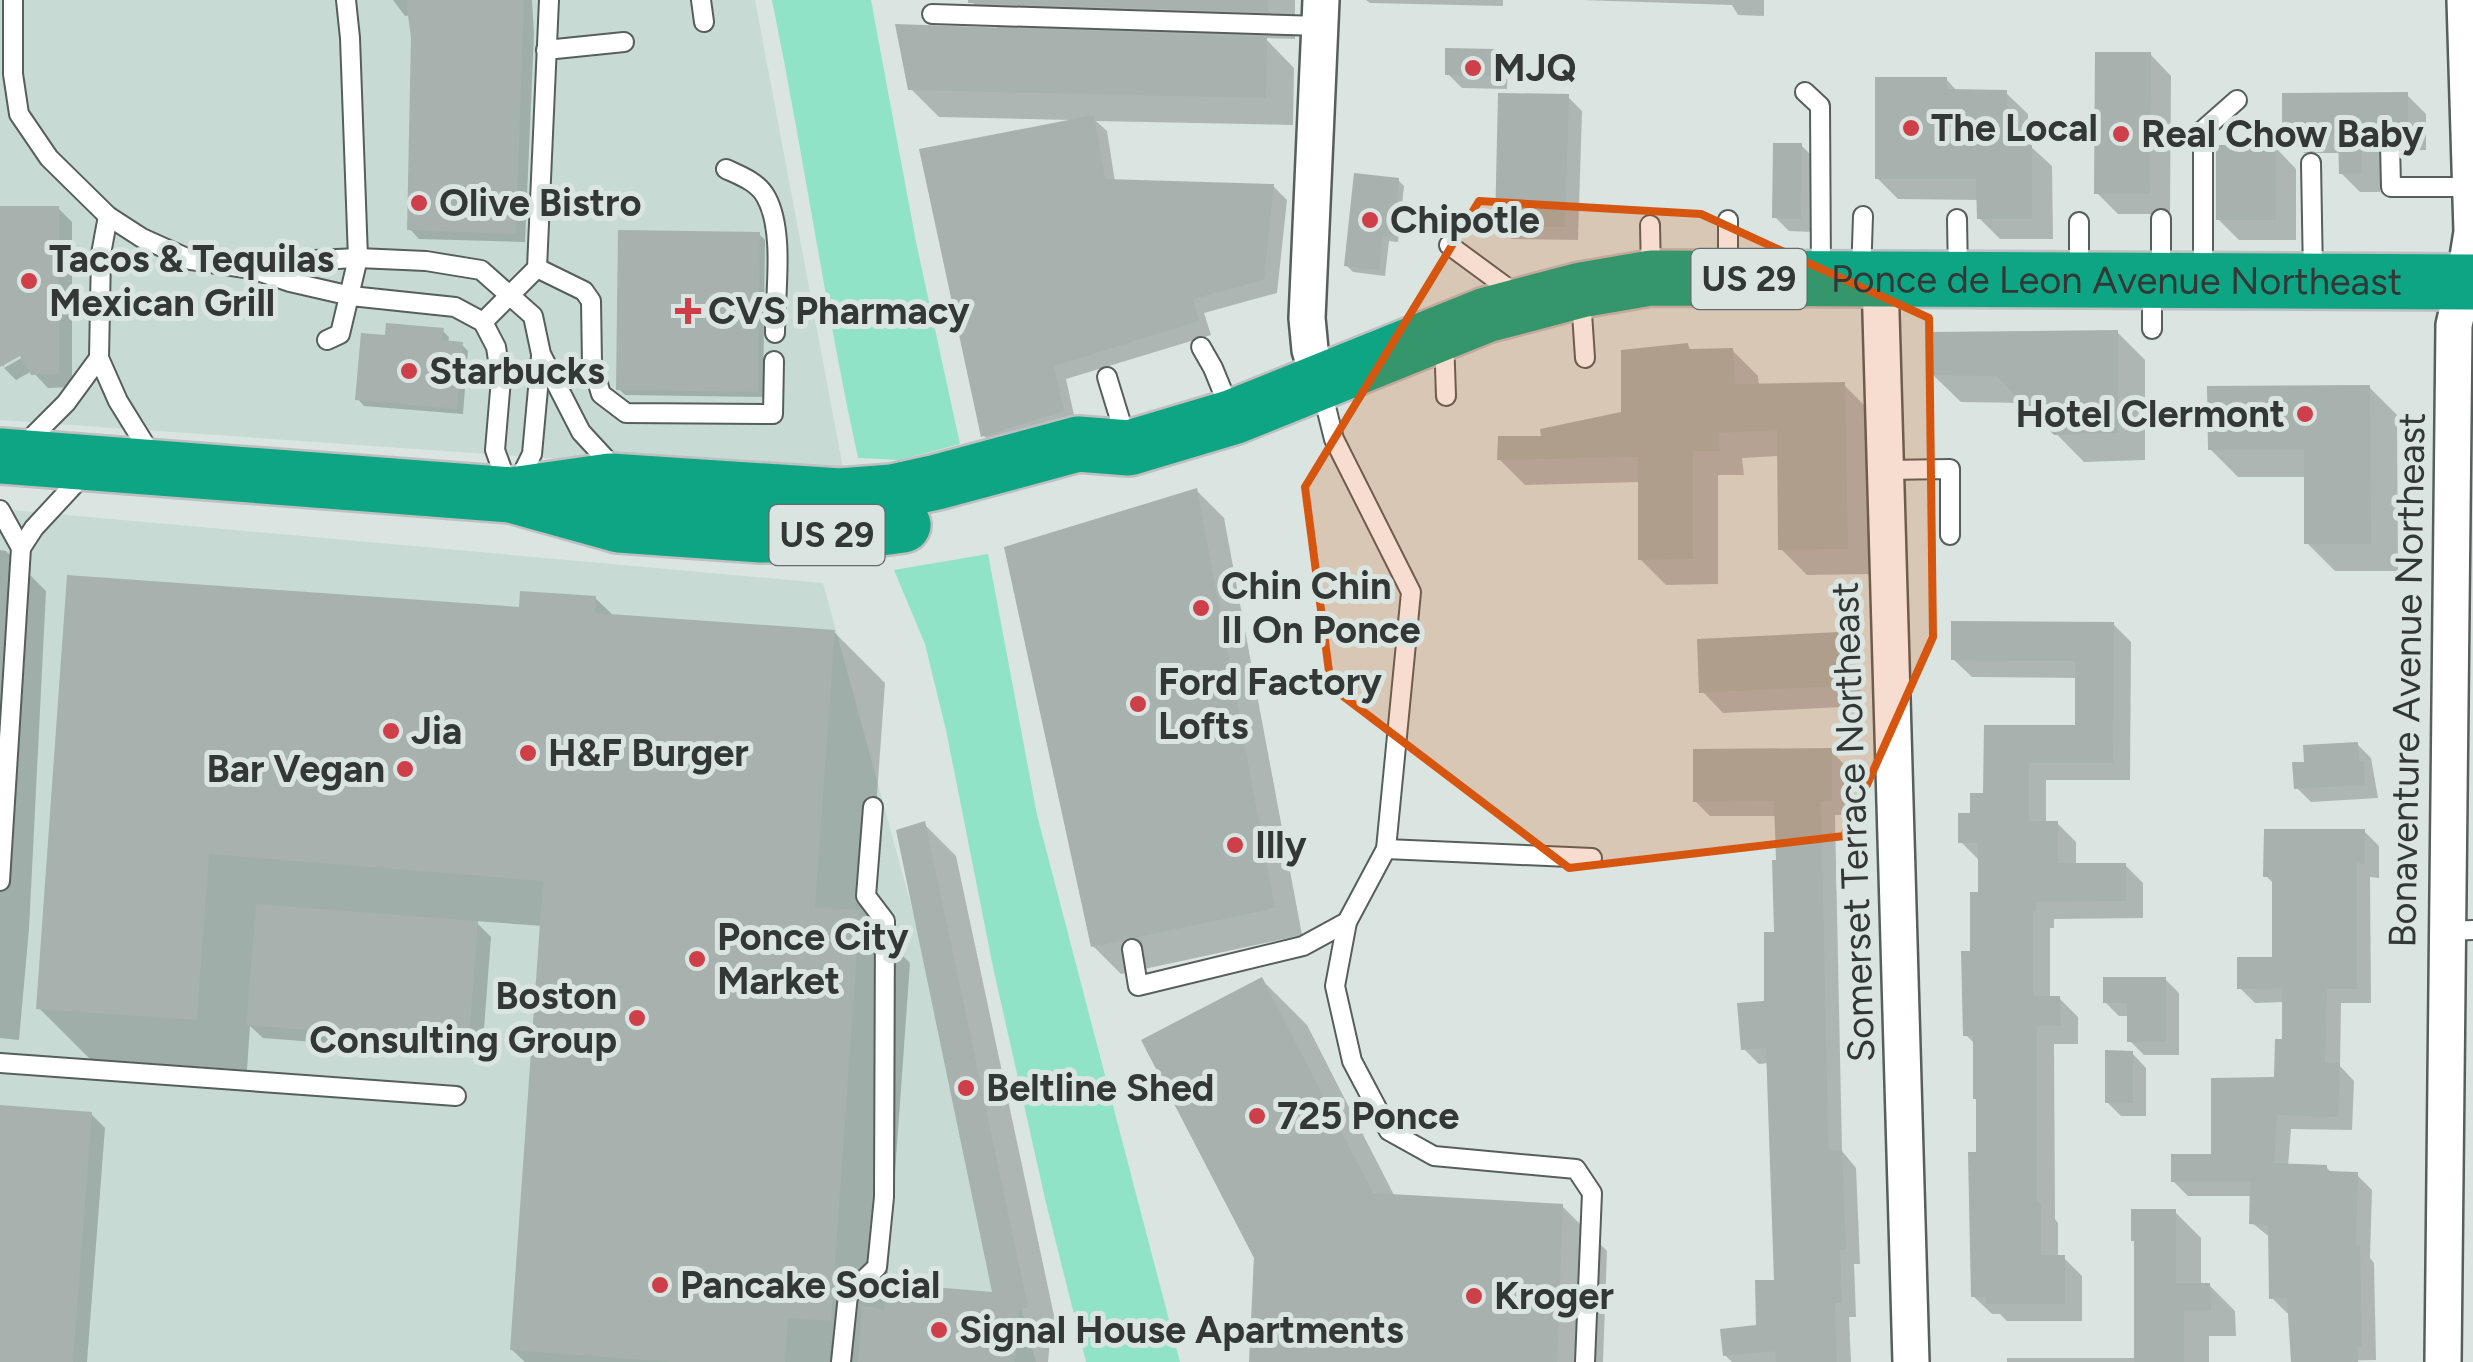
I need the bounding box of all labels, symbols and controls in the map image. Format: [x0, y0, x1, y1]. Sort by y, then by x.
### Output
place label: MJQ [1493, 45, 1577, 91]
marker: MJQ [1462, 57, 1484, 79]
place label: The Local [1931, 105, 2098, 151]
place label: Real Chow Baby [2141, 111, 2424, 157]
marker: The Local [1900, 117, 1922, 139]
marker: Real Chow Baby [2110, 123, 2132, 145]
place label: Olive Bistro [439, 180, 642, 226]
marker: Olive Bistro [408, 192, 430, 214]
place label: Chipotle [1390, 197, 1540, 243]
marker: Chipotle [1359, 209, 1381, 231]
place label: Tacos & Tequilas Mexican Grill [49, 236, 334, 326]
road number: US 29 [1692, 249, 1806, 309]
street label: Ponce de Leon Avenue Northeast [1831, 256, 2402, 305]
marker: Tacos & Tequilas Mexican Grill [18, 270, 40, 292]
place label: CVS Pharmacy [708, 288, 970, 334]
marker: CVS Pharmacy [677, 300, 699, 322]
place label: Starbucks [429, 348, 605, 394]
marker: Starbucks [398, 360, 420, 382]
place label: Hotel Clermont [2016, 391, 2285, 437]
marker: Hotel Clermont [2294, 403, 2316, 425]
street label: Bonaventure Avenue Northeast [2379, 412, 2435, 948]
road number: US 29 [770, 505, 884, 565]
place label: Chin Chin II On Ponce [1221, 563, 1421, 653]
street label: Somerset Terrace Northeast [1822, 581, 1884, 1063]
marker: Chin Chin II On Ponce [1190, 597, 1212, 619]
place label: Ford Factory Lofts [1158, 659, 1382, 749]
marker: Ford Factory Lofts [1127, 693, 1149, 715]
place label: Jia [411, 708, 462, 754]
marker: Jia [380, 720, 402, 742]
place label: H&F Burger [548, 730, 749, 776]
marker: H&F Burger [517, 742, 539, 764]
place label: Bar Vegan [206, 746, 385, 792]
marker: Bar Vegan [394, 758, 416, 780]
place label: Illy [1255, 822, 1307, 868]
marker: Illy [1224, 834, 1246, 856]
place label: Ponce City Market [717, 914, 909, 1004]
marker: Ponce City Market [686, 948, 708, 970]
place label: Boston Consulting Group [309, 973, 617, 1063]
marker: Boston Consulting Group [626, 1007, 648, 1029]
place label: Beltline Shed [986, 1065, 1214, 1111]
marker: Beltline Shed [955, 1077, 977, 1099]
place label: 725 Ponce [1277, 1093, 1459, 1139]
marker: 725 Ponce [1246, 1105, 1268, 1127]
place label: Pancake Social [680, 1262, 940, 1308]
place label: Kroger [1494, 1273, 1614, 1319]
marker: Pancake Social [649, 1274, 671, 1296]
marker: Kroger [1463, 1285, 1485, 1307]
place label: Signal House Apartments [959, 1307, 1404, 1353]
marker: Signal House Apartments [928, 1319, 950, 1341]

